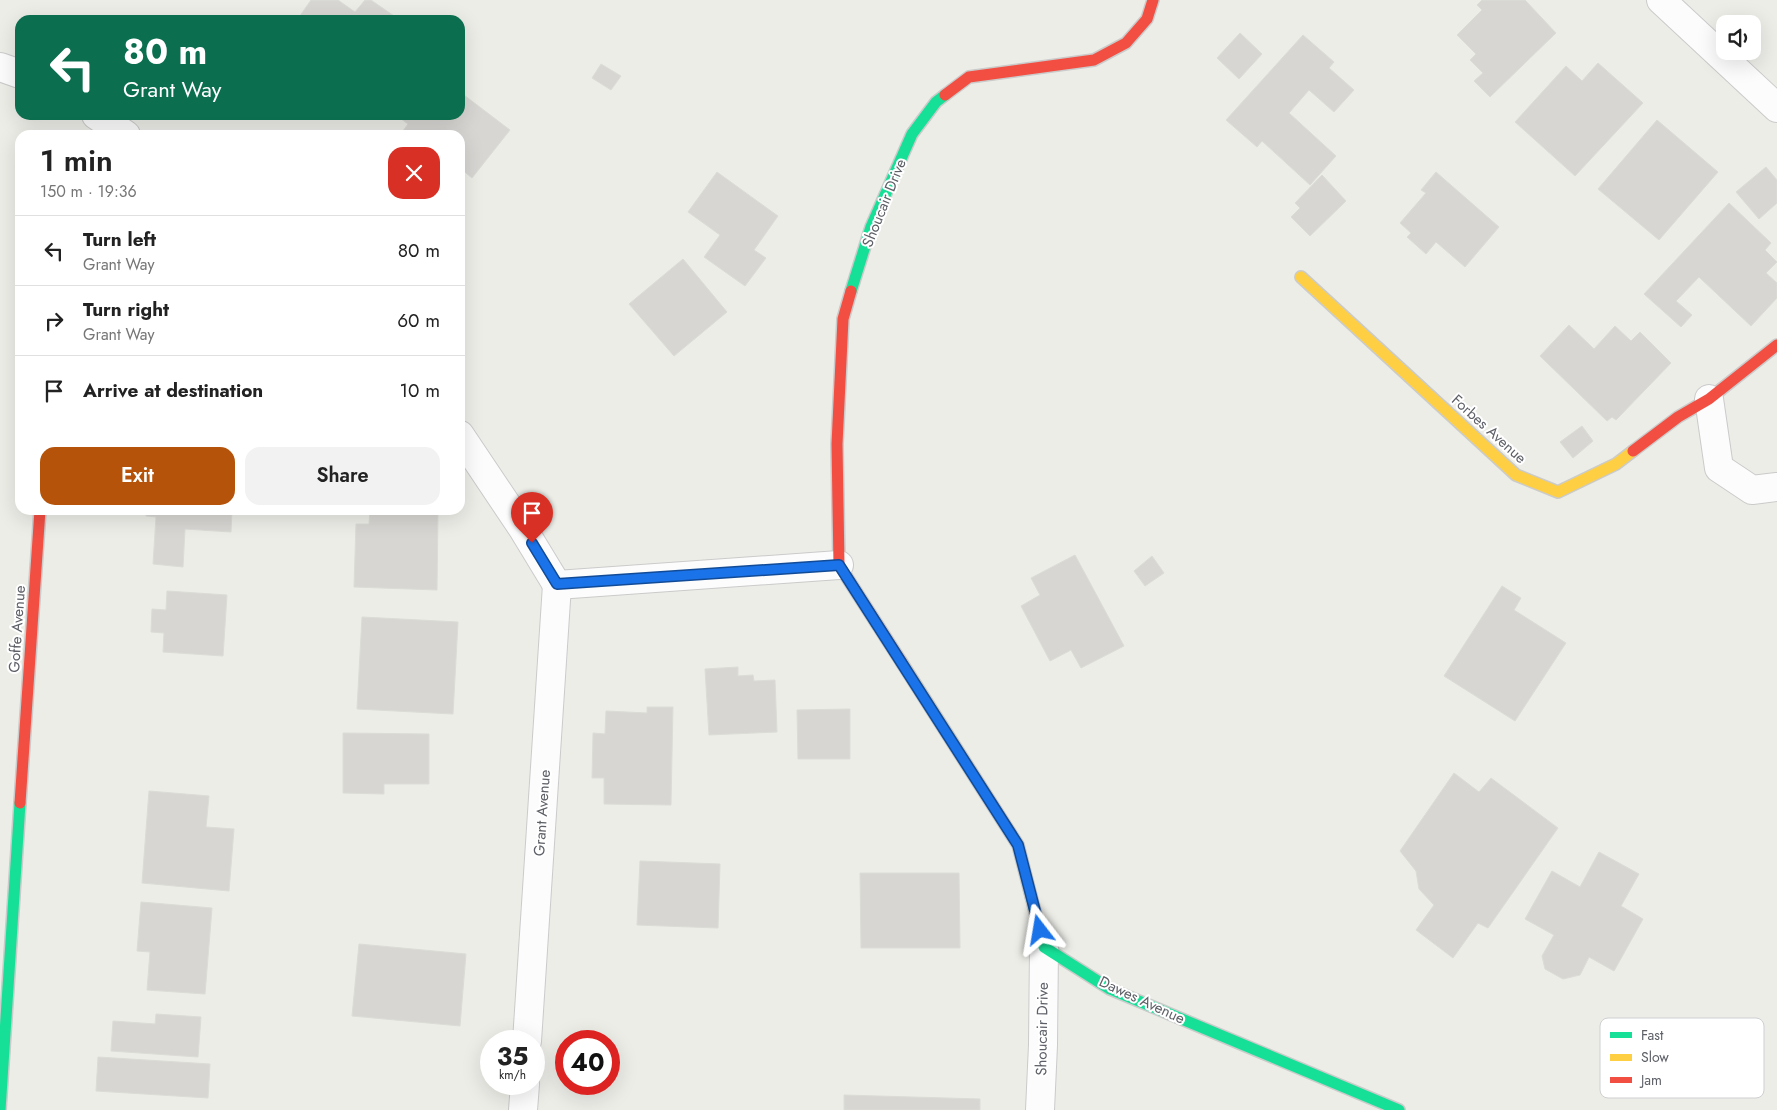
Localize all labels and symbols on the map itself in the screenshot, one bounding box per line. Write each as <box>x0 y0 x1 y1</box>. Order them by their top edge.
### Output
street label: Shoucair Drive <box>856 155 912 250</box>
street label: Forbes Avenue <box>1447 389 1531 469</box>
pin <box>511 492 553 543</box>
street label: Goffe Avenue <box>3 584 31 673</box>
street label: Grant Avenue <box>528 769 556 857</box>
position arrow <box>1013 903 1065 955</box>
street label: Dawes Avenue <box>1096 971 1189 1030</box>
street label: Shoucair Drive <box>1030 982 1054 1076</box>
legend <box>1600 1018 1764 1098</box>
text: Fast <box>1641 1025 1664 1045</box>
speed limit sign: 40 <box>555 1030 620 1095</box>
text: Slow <box>1641 1047 1669 1067</box>
text: Jam <box>1639 1070 1662 1090</box>

